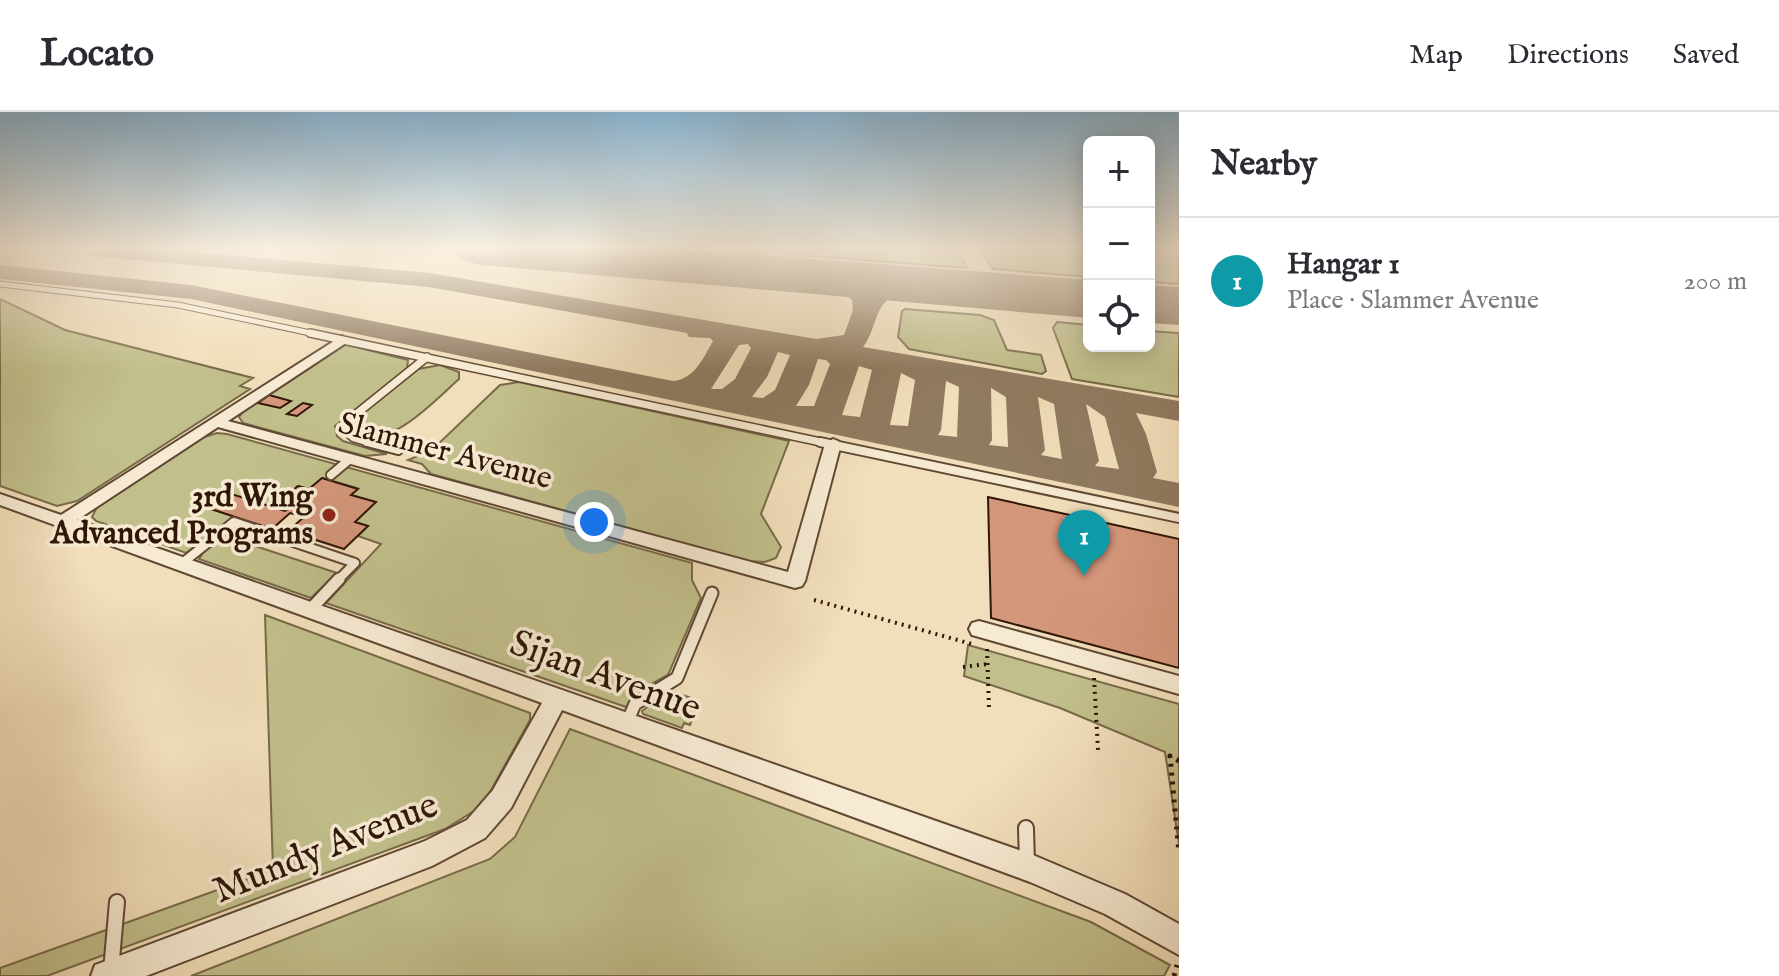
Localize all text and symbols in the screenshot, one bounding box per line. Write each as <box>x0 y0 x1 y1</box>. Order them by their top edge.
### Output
text: Locato <box>40 31 154 79</box>
text: Map <box>1409 38 1463 73</box>
text: Directions <box>1507 38 1629 73</box>
text: Saved <box>1673 38 1739 73</box>
map controls <box>1083 136 1155 352</box>
button: + <box>1083 136 1155 208</box>
text: Nearby <box>1211 143 1317 186</box>
button: − <box>1083 208 1155 280</box>
text: Hangar 1 <box>1287 246 1400 284</box>
text: 1 <box>1232 265 1242 298</box>
text: 200 m <box>1683 265 1747 298</box>
button: locate <box>1083 280 1155 352</box>
text: Place · Slammer Avenue <box>1287 284 1539 317</box>
street label: Slammer Avenue <box>334 404 556 500</box>
place label: 3rd Wing Advanced Programs <box>49 477 315 555</box>
your location <box>574 502 614 542</box>
marker: 3rd Wing Advanced Programs <box>320 506 338 524</box>
pin: 1 <box>1058 510 1110 576</box>
street label: Sijan Avenue <box>503 620 707 734</box>
street label: Mundy Avenue <box>206 782 446 916</box>

